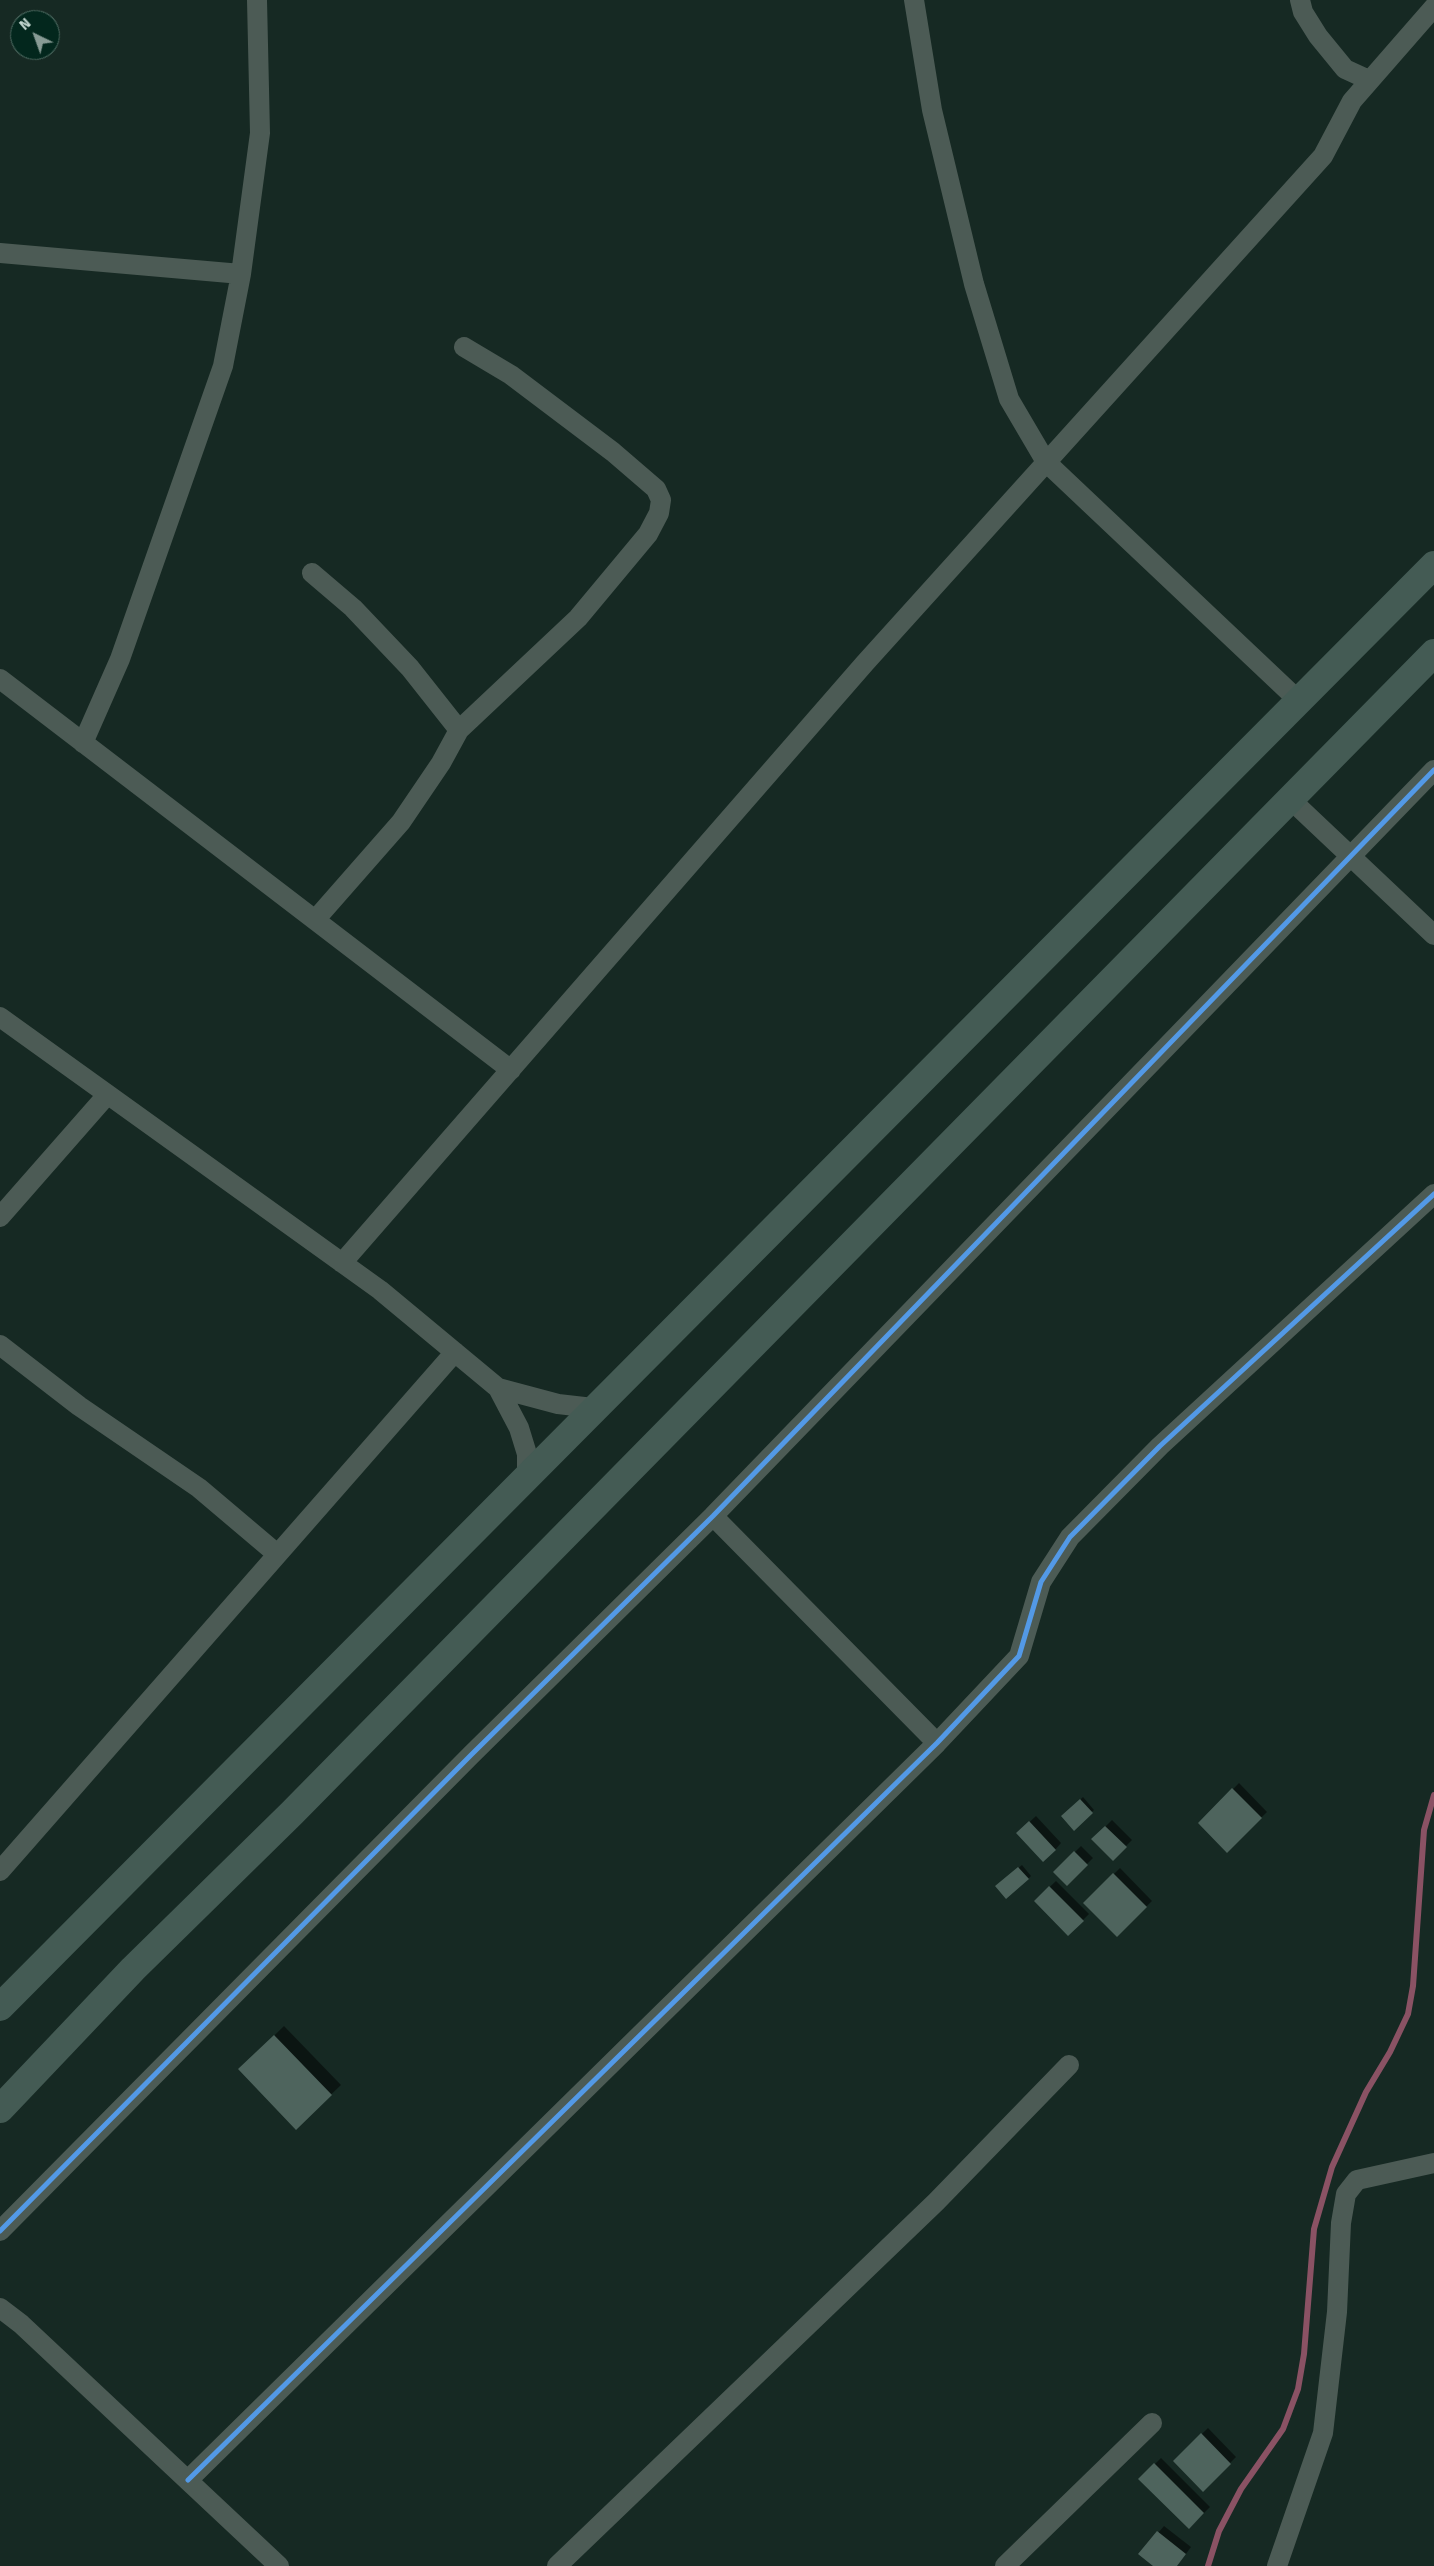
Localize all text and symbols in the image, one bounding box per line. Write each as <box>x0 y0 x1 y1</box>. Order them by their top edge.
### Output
north arrow <box>10 10 60 60</box>
text: N <box>16 15 34 34</box>

